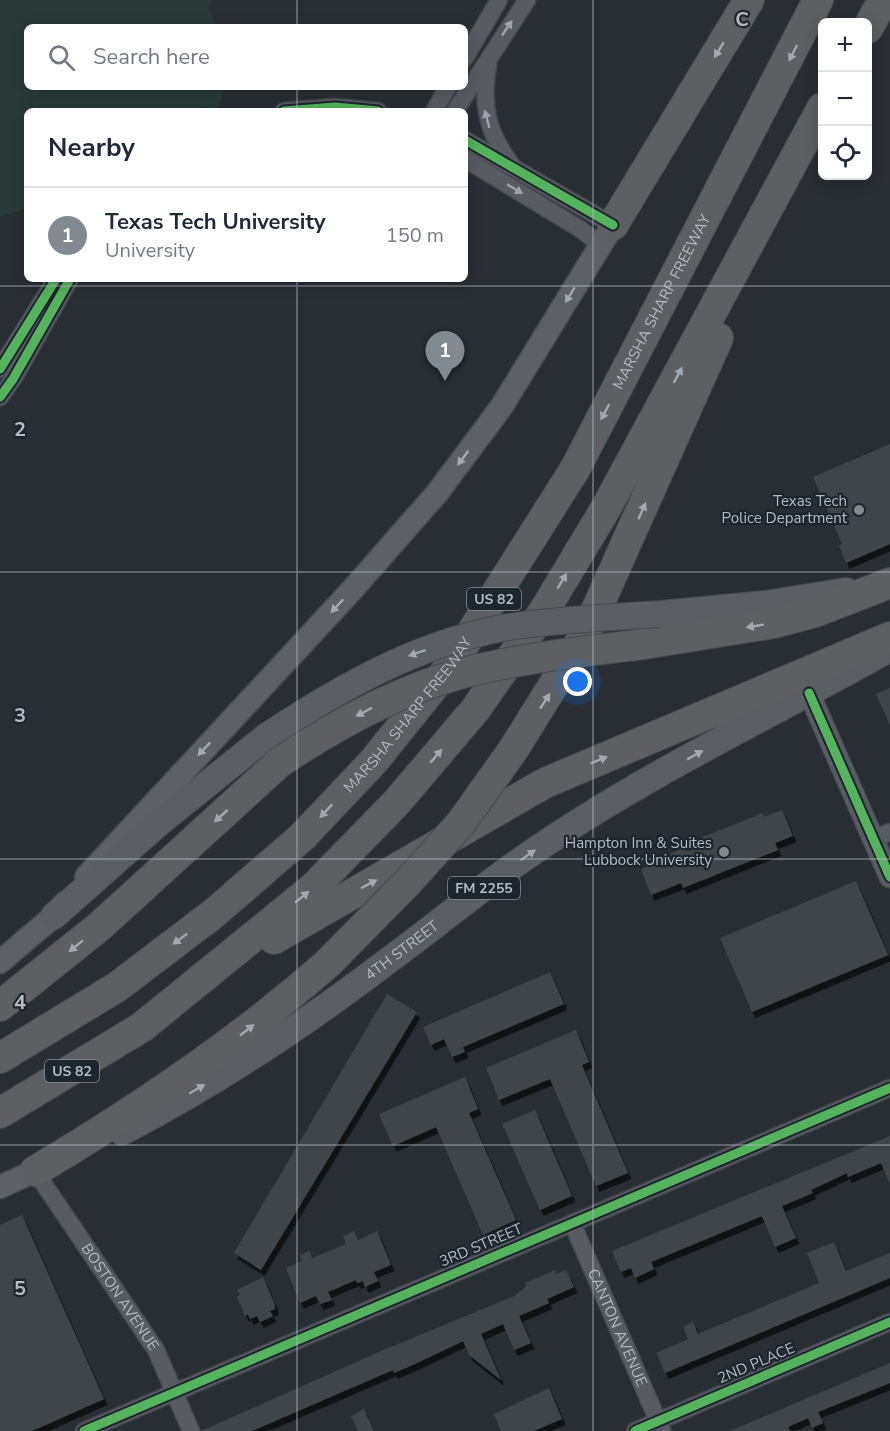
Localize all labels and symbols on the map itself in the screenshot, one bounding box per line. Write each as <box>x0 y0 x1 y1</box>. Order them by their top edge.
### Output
text: C <box>735 6 749 33</box>
one-way arrow <box>502 20 513 36</box>
one-way arrow <box>713 42 724 58</box>
one-way arrow <box>788 44 797 61</box>
one-way arrow <box>481 109 491 128</box>
one-way arrow <box>507 183 524 194</box>
street label: MARSHA SHARP FREEWAY <box>608 210 716 393</box>
one-way arrow <box>565 287 576 303</box>
pin: 1 <box>426 332 464 381</box>
one-way arrow <box>673 366 683 383</box>
one-way arrow <box>600 403 610 420</box>
text: 2 <box>14 416 26 443</box>
one-way arrow <box>457 450 470 466</box>
place label: Texas Tech Police Department <box>722 491 848 528</box>
one-way arrow <box>637 503 646 520</box>
marker: Texas Tech Police Department <box>852 503 866 517</box>
one-way arrow <box>557 573 568 589</box>
road number: US 82 <box>467 588 521 610</box>
one-way arrow <box>330 599 344 614</box>
one-way arrow <box>745 622 764 631</box>
street label: MARSHA SHARP FREEWAY <box>339 632 477 797</box>
one-way arrow <box>408 649 426 659</box>
your location <box>563 667 592 696</box>
one-way arrow <box>539 693 550 709</box>
text: 3 <box>14 702 26 729</box>
one-way arrow <box>355 707 372 717</box>
one-way arrow <box>197 741 211 755</box>
one-way arrow <box>429 749 442 764</box>
one-way arrow <box>687 750 704 760</box>
one-way arrow <box>590 755 608 764</box>
one-way arrow <box>320 804 334 818</box>
one-way arrow <box>214 809 229 822</box>
place label: Hampton Inn & Suites Lubbock University <box>565 833 712 870</box>
marker: Hampton Inn & Suites Lubbock University <box>717 845 731 859</box>
one-way arrow <box>520 850 536 861</box>
road number: FM 2255 <box>448 877 520 899</box>
one-way arrow <box>361 879 378 889</box>
one-way arrow <box>294 892 309 904</box>
street label: 4TH STREET <box>361 916 443 985</box>
one-way arrow <box>172 933 187 945</box>
one-way arrow <box>69 939 84 952</box>
text: 4 <box>14 989 26 1016</box>
one-way arrow <box>240 1025 255 1037</box>
road number: US 82 <box>45 1060 99 1082</box>
one-way arrow <box>189 1084 206 1094</box>
street label: 3RD STREET <box>436 1219 526 1271</box>
street label: BOSTON AVENUE <box>77 1239 164 1355</box>
street label: CANTON AVENUE <box>583 1265 652 1390</box>
text: 5 <box>14 1275 26 1302</box>
street label: 2ND PLACE <box>714 1338 798 1388</box>

